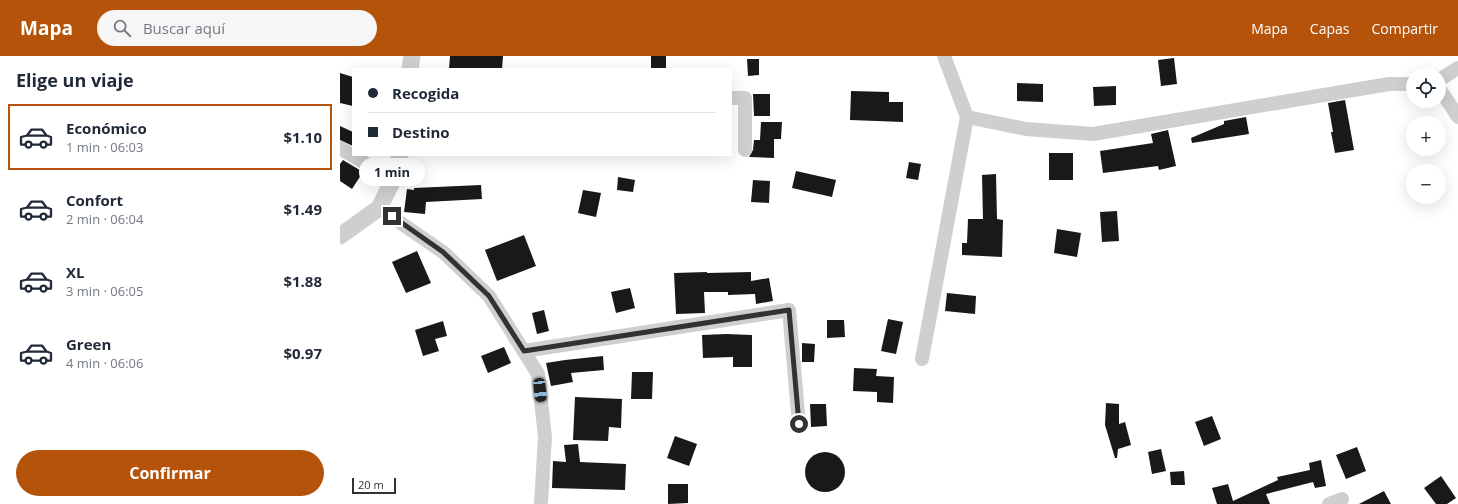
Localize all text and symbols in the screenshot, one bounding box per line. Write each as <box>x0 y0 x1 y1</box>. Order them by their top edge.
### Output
search box <box>97 10 377 46</box>
text: Mapa <box>20 15 73 41</box>
icon: search <box>111 17 133 39</box>
text: Buscar aquí <box>143 18 225 38</box>
text: Mapa <box>1251 19 1288 38</box>
text: Capas <box>1310 19 1349 38</box>
text: Compartir <box>1371 19 1438 38</box>
text: Elige un viaje <box>16 68 134 92</box>
map controls <box>1406 68 1446 204</box>
button: locate <box>1406 68 1446 108</box>
text: Recogida <box>392 83 459 103</box>
button: + <box>1406 116 1446 156</box>
text: Económico <box>66 118 147 138</box>
icon: car <box>18 119 54 155</box>
text: Destino <box>392 122 450 142</box>
text: $1.10 <box>283 127 322 147</box>
text: 1 min · 06:03 <box>66 138 143 156</box>
callout: 1 min <box>359 158 425 186</box>
text: 1 min <box>374 163 410 181</box>
button: − <box>1406 164 1446 204</box>
text: Confort <box>66 190 123 210</box>
icon: car <box>18 191 54 227</box>
text: $1.49 <box>283 199 322 219</box>
route end <box>383 207 401 225</box>
text: 2 min · 06:04 <box>66 210 143 228</box>
text: XL <box>66 262 84 282</box>
icon: car <box>18 263 54 299</box>
text: $1.88 <box>283 271 322 291</box>
text: 3 min · 06:05 <box>66 282 143 300</box>
text: Green <box>66 334 111 354</box>
icon: car <box>18 335 54 371</box>
text: $0.97 <box>283 343 322 363</box>
text: 4 min · 06:06 <box>66 354 143 372</box>
car <box>533 377 547 403</box>
route start <box>790 415 808 433</box>
button: Confirmar <box>16 450 324 496</box>
scale bar <box>352 476 396 495</box>
text: 20 m <box>358 477 384 492</box>

